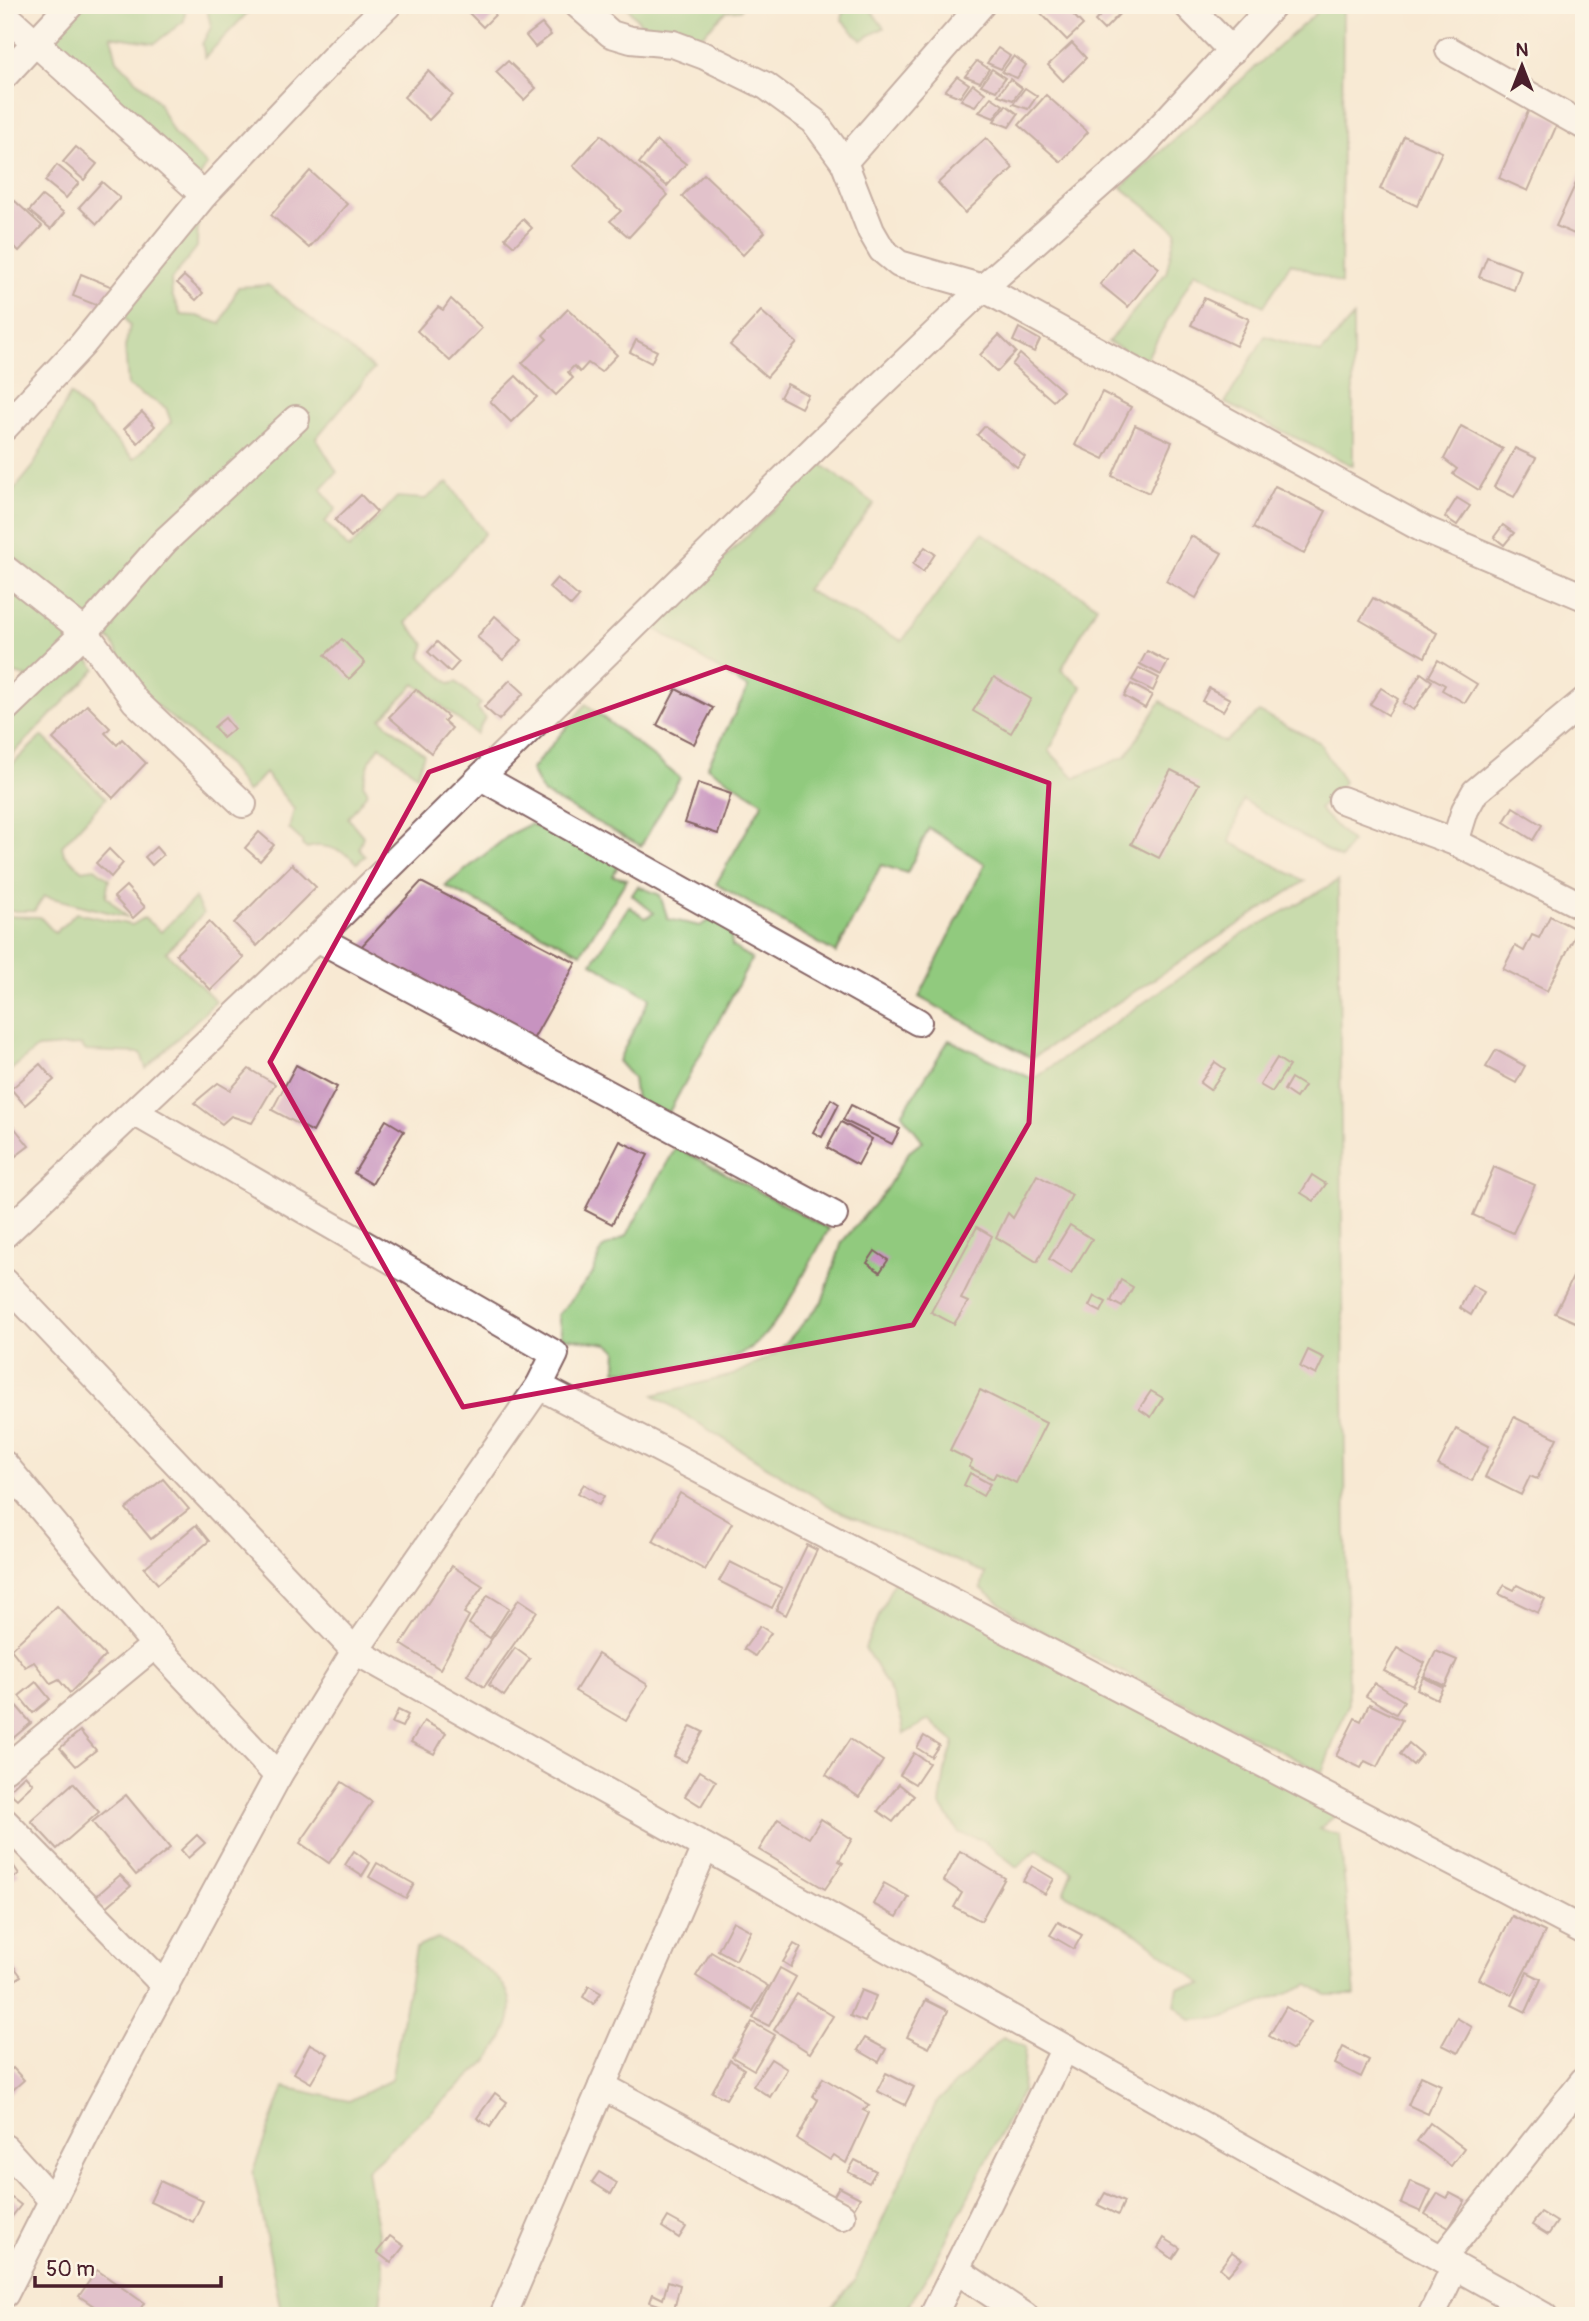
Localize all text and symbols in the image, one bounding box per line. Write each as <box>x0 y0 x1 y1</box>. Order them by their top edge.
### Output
north arrow <box>1488 32 1558 102</box>
text: N <box>1516 38 1529 62</box>
scale bar <box>35 2244 220 2288</box>
text: 50 m <box>46 2256 95 2283</box>

